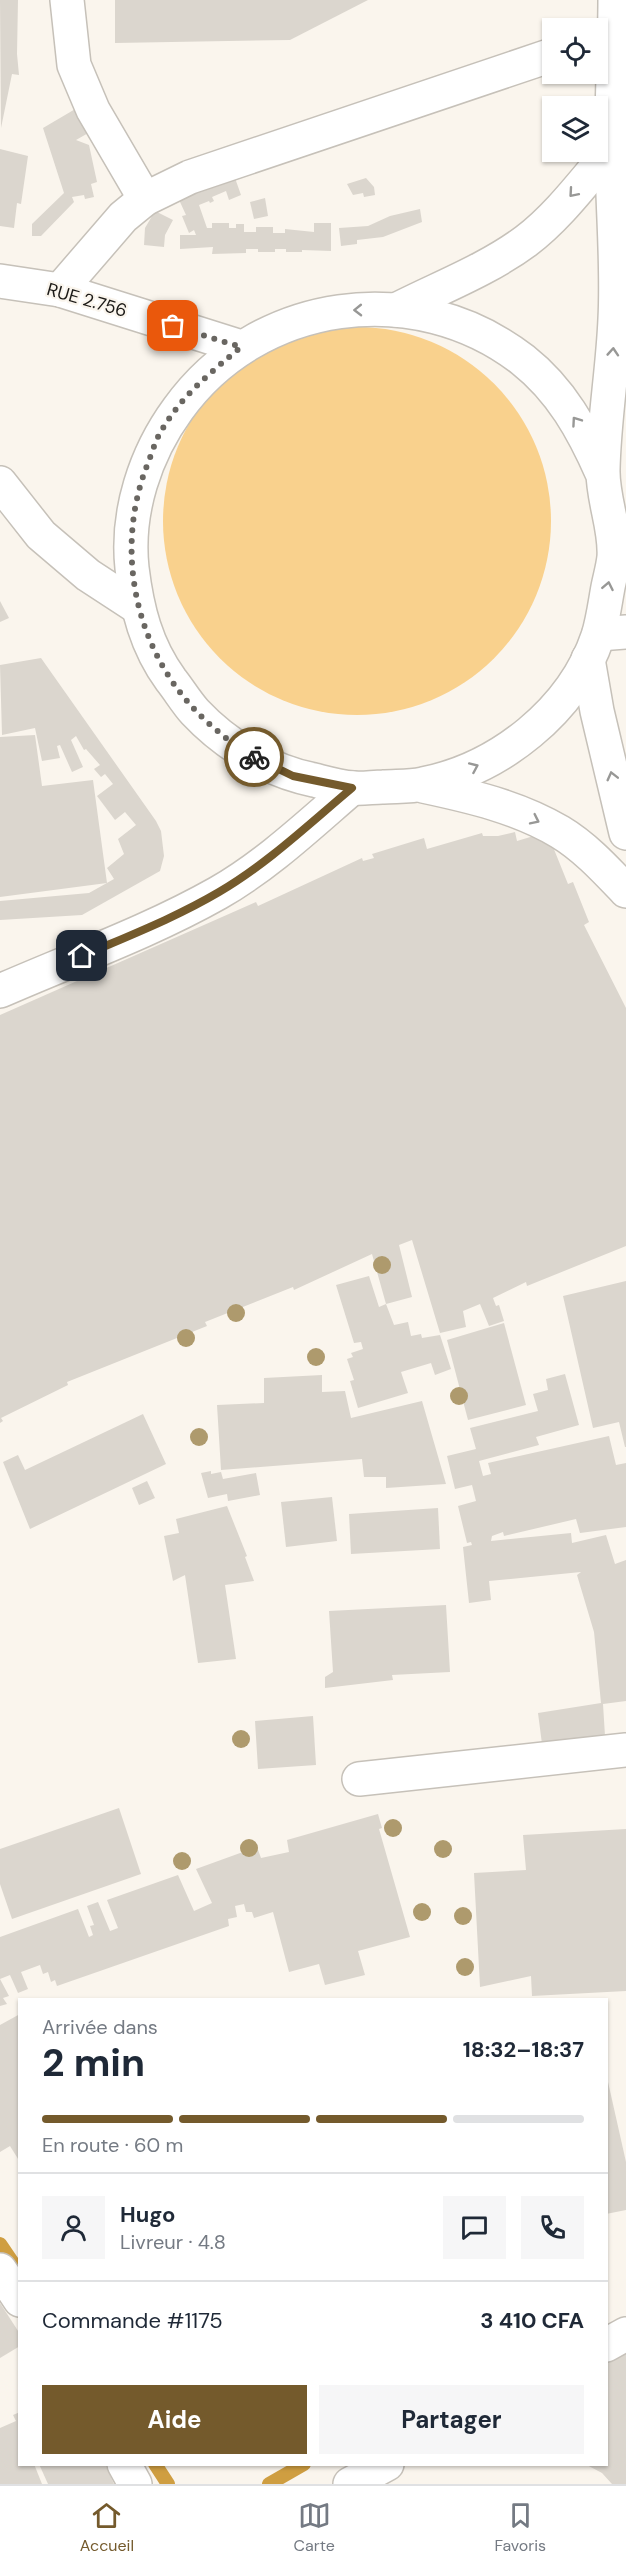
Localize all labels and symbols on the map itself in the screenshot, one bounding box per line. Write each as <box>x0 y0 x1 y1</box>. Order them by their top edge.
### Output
one-way arrow <box>569 186 580 197</box>
street label: RUE 2.756 <box>44 277 130 323</box>
pin <box>147 300 198 351</box>
one-way arrow <box>353 304 362 316</box>
one-way arrow <box>607 348 620 357</box>
one-way arrow <box>572 417 583 428</box>
one-way arrow <box>601 581 614 591</box>
courier <box>224 727 284 787</box>
one-way arrow <box>467 762 478 774</box>
one-way arrow <box>607 771 620 781</box>
one-way arrow <box>528 812 539 824</box>
pin <box>56 930 107 981</box>

